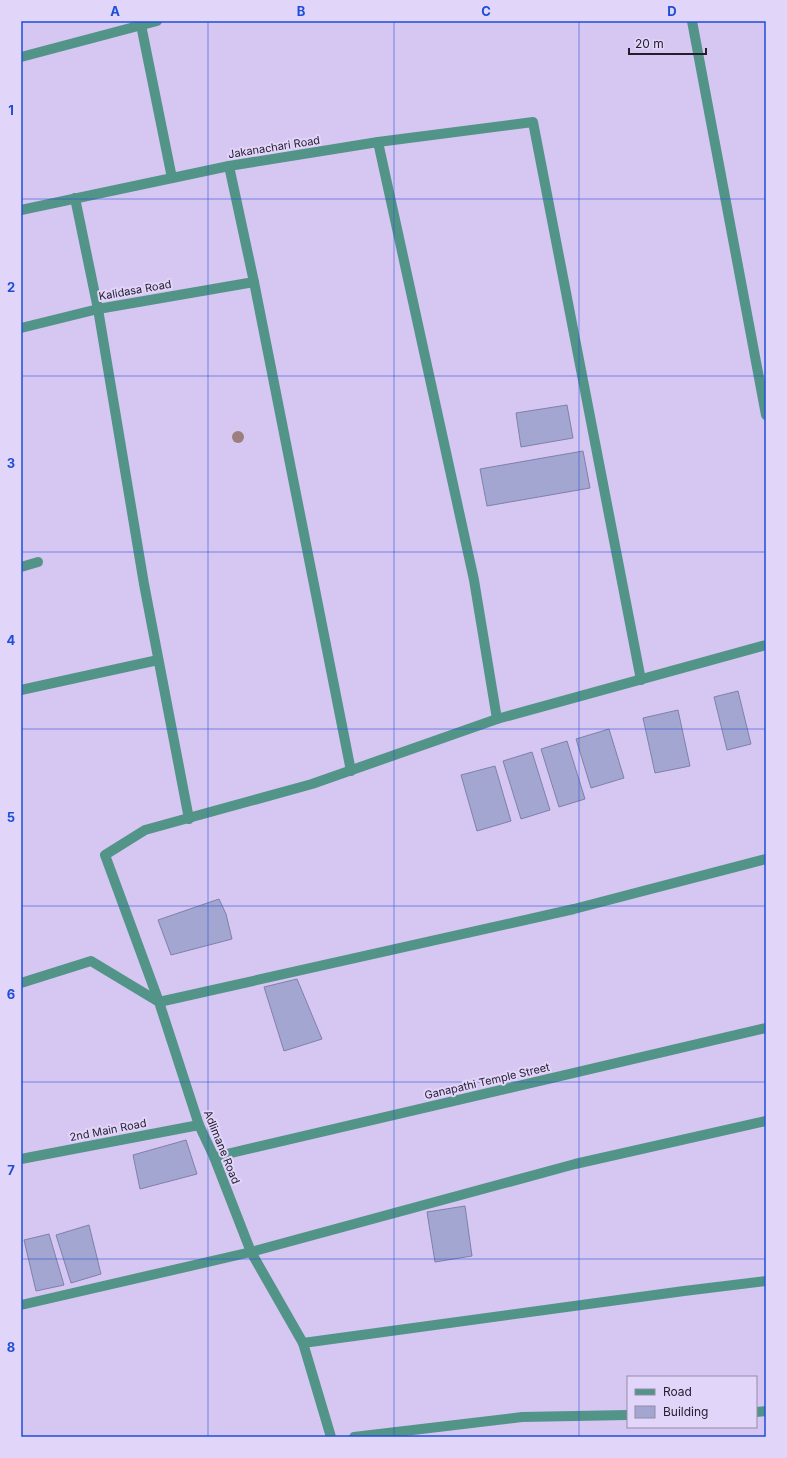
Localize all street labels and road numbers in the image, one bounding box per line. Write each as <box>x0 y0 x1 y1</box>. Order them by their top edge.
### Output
street label: Jakanachari Road <box>227 133 321 161</box>
street label: Kalidasa Road <box>98 277 172 303</box>
street label: Ganapathi Temple Street <box>423 1060 551 1102</box>
street label: Adlimane Road <box>201 1108 243 1186</box>
street label: 2nd Main Road <box>68 1116 148 1144</box>

